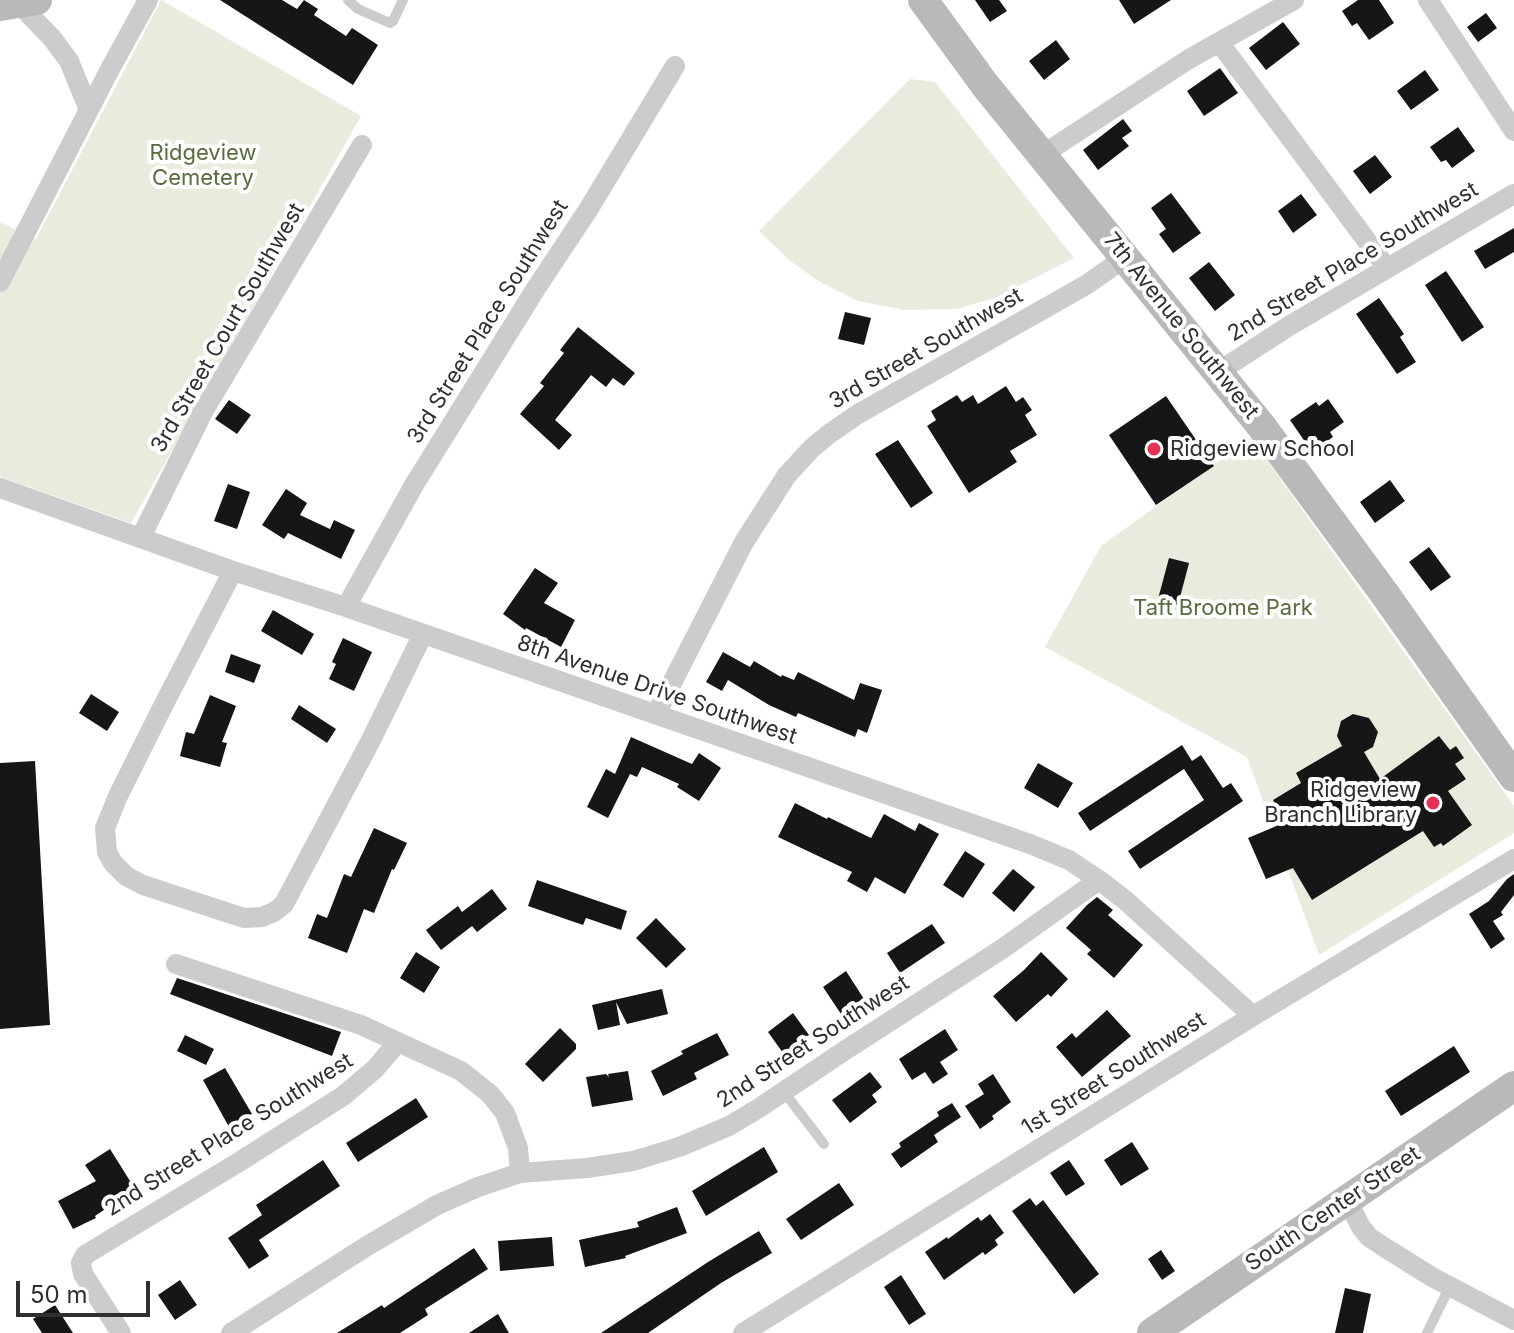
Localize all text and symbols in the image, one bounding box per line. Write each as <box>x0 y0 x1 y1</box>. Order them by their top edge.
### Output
park label: Ridgeview Cemetery <box>150 140 256 192</box>
street label: 2nd Street Place Southwest <box>1223 177 1483 347</box>
street label: 3rd Street Place Southwest <box>402 195 574 449</box>
street label: 3rd Street Court Southwest <box>146 199 310 457</box>
street label: 7th Avenue Southwest <box>1098 228 1264 424</box>
street label: 3rd Street Southwest <box>824 283 1028 415</box>
place label: Ridgeview School <box>1170 436 1355 462</box>
marker: Ridgeview School <box>1145 440 1163 458</box>
park label: Taft Broome Park <box>1133 595 1313 621</box>
street label: 8th Avenue Drive Southwest <box>514 630 800 750</box>
place label: Ridgeview Branch Library <box>1264 777 1417 828</box>
marker: Ridgeview Branch Library <box>1424 794 1442 812</box>
street label: 2nd Street Southwest <box>712 970 914 1114</box>
street label: 1st Street Southwest <box>1017 1007 1211 1141</box>
street label: 2nd Street Place Southwest <box>100 1048 358 1222</box>
street label: South Center Street <box>1241 1141 1425 1277</box>
scale bar <box>20 1265 154 1315</box>
text: 50 m <box>30 1280 88 1309</box>

